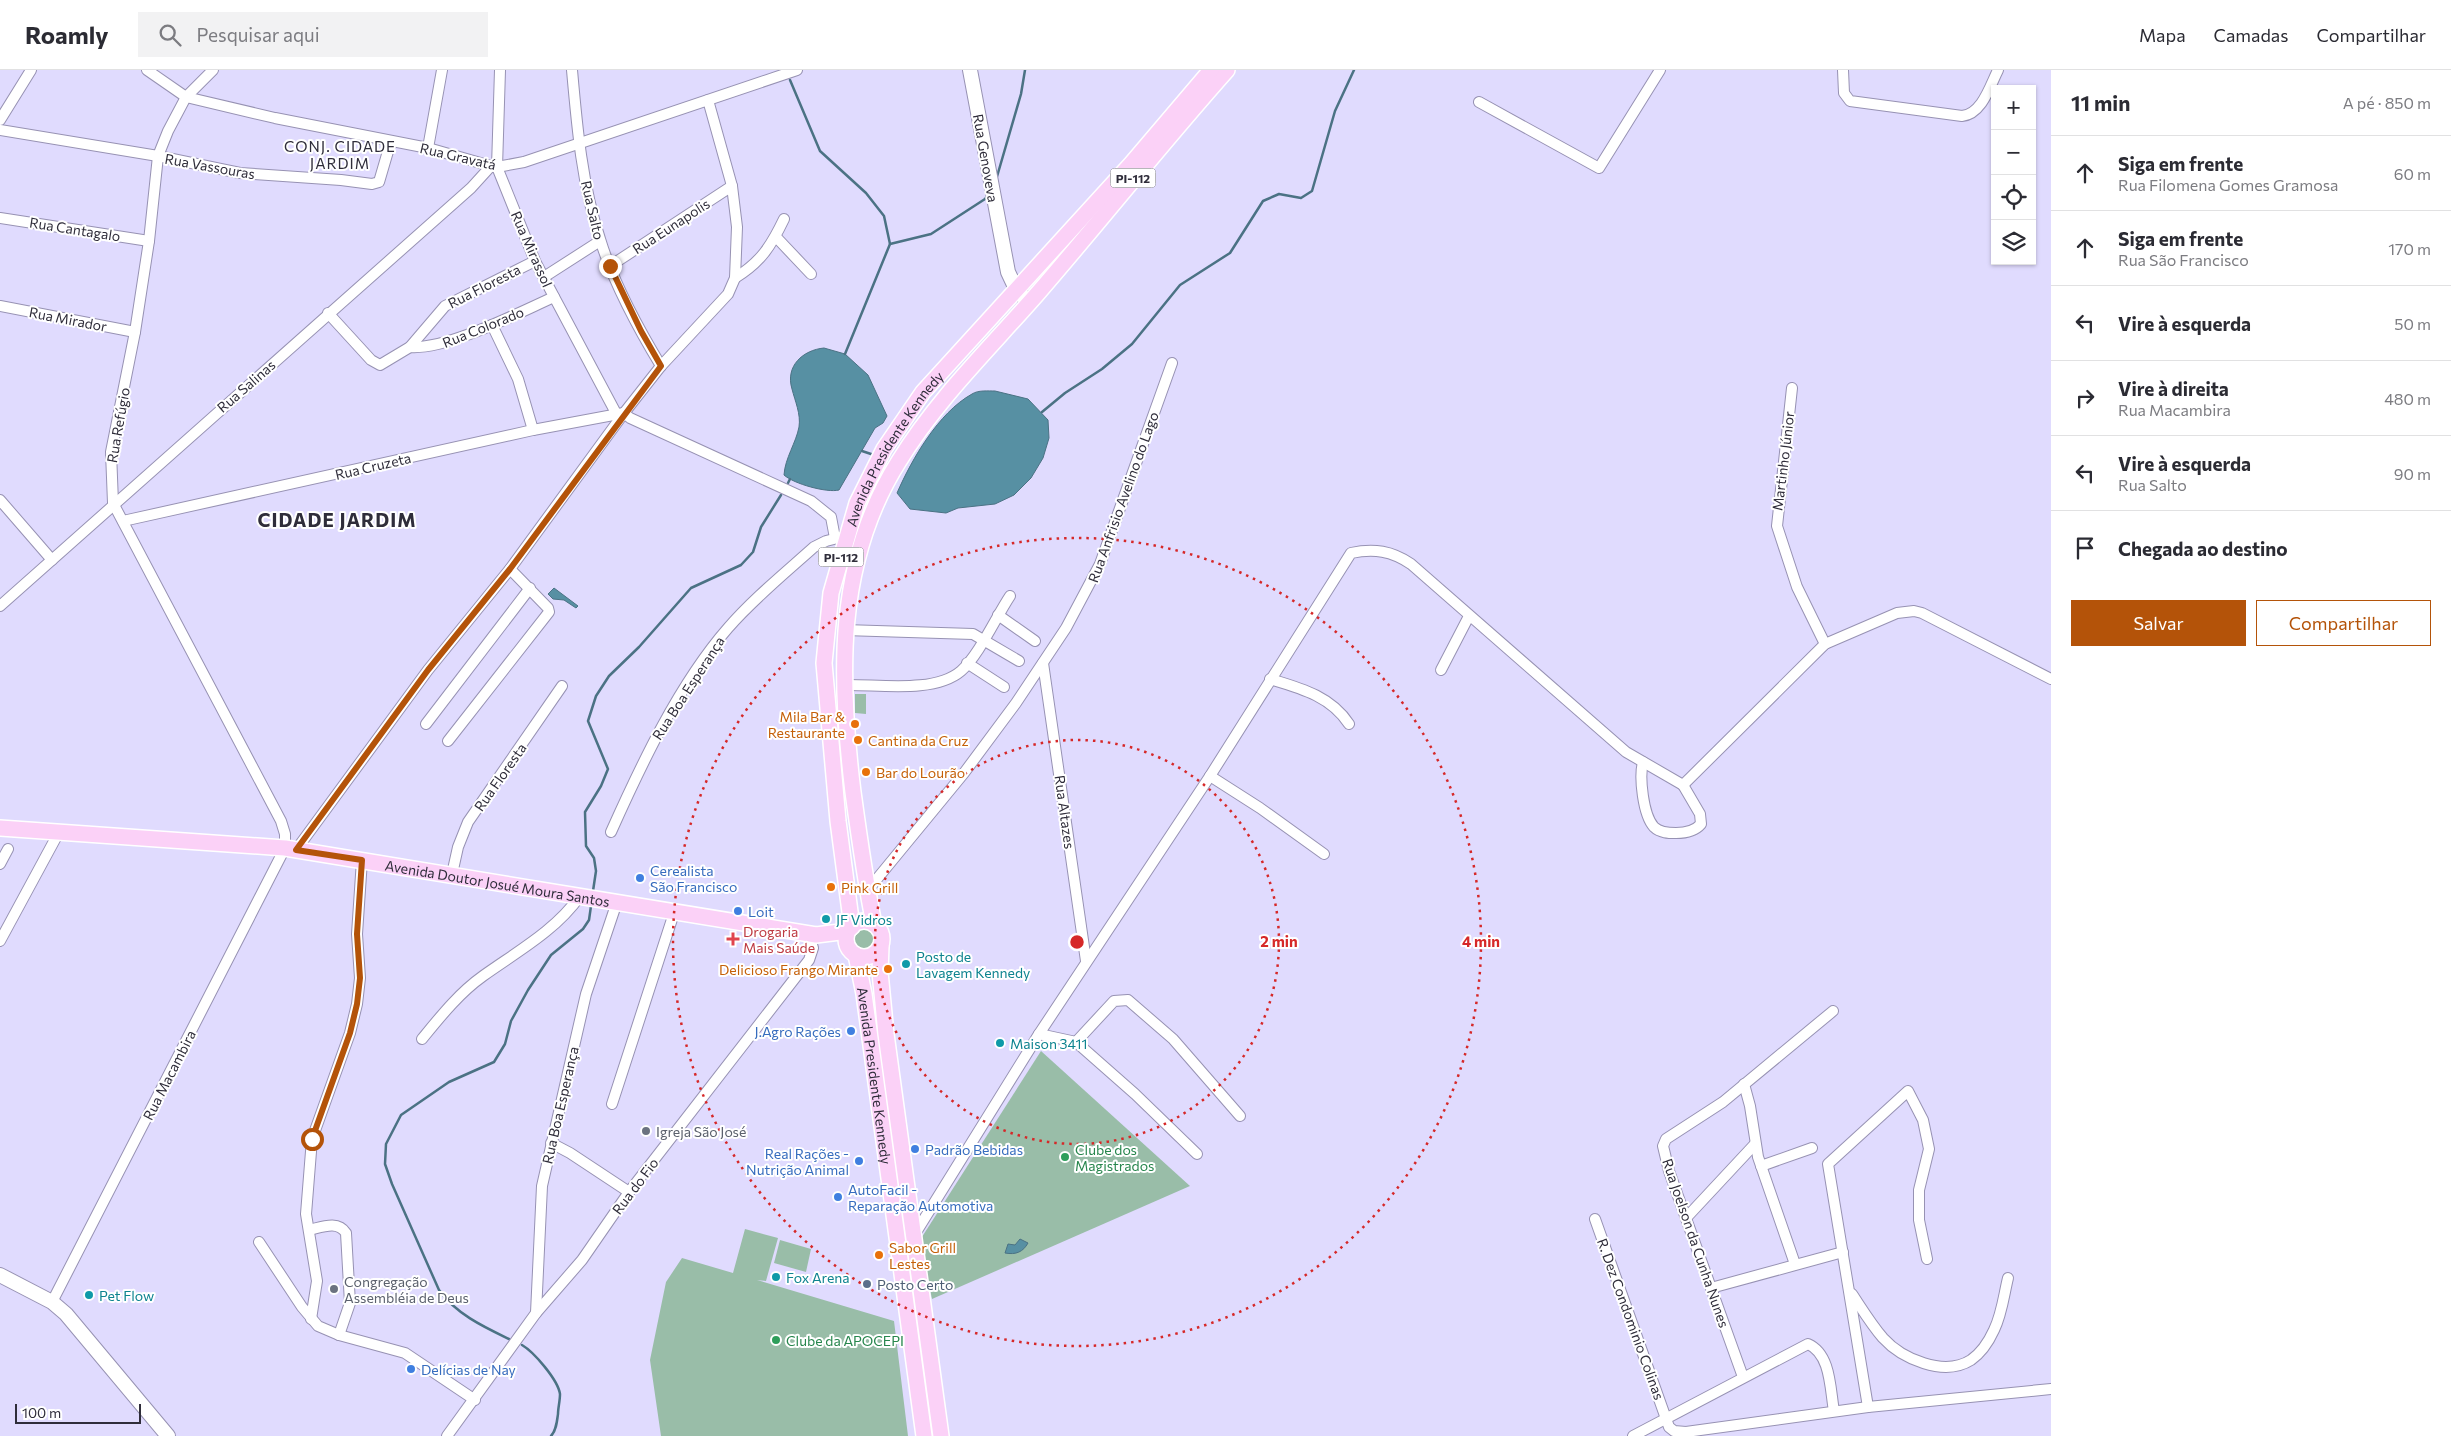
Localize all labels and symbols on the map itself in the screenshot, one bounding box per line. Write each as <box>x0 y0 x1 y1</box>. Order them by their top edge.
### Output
street label: Rua Genoveva <box>970 112 1002 204</box>
district label: CONJ. CIDADE JARDIM <box>284 137 396 172</box>
street label: Rua Gravatá <box>418 139 498 173</box>
street label: Rua Vassouras <box>164 150 256 182</box>
road number: PI-112 <box>1110 169 1156 188</box>
street label: Rua Salto <box>578 179 608 241</box>
street label: Rua Eunapolis <box>629 195 713 257</box>
street label: Rua Mirassol <box>508 208 556 290</box>
street label: Rua Cantagalo <box>28 213 122 245</box>
route end <box>599 255 622 278</box>
street label: Rua Floresta <box>445 260 523 312</box>
street label: Rua Mirador <box>28 303 109 335</box>
street label: Rua Colorado <box>440 303 526 351</box>
street label: Rua Salinas <box>213 356 279 416</box>
street label: Avenida Presidente Kennedy <box>842 367 946 529</box>
street label: Rua Refúgio <box>103 386 133 464</box>
street label: Rua Anfrisio Avelino do Lago <box>1084 409 1162 585</box>
street label: Martinho Júnior <box>1768 410 1798 512</box>
street label: Rua Cruzeta <box>333 449 413 483</box>
district label: CIDADE JARDIM <box>258 508 416 531</box>
road number: PI-112 <box>818 548 864 567</box>
street label: Rua Boa Esperança <box>648 633 728 743</box>
place label: Mila Bar & Restaurante <box>768 708 846 741</box>
marker: Mila Bar & Restaurante <box>849 718 861 730</box>
place label: Cantina da Cruz <box>868 732 968 749</box>
marker: Cantina da Cruz <box>852 734 864 746</box>
street label: Rua Floresta <box>470 740 530 814</box>
place label: Bar do Lourão <box>876 764 965 781</box>
marker: Bar do Lourão <box>860 766 872 778</box>
street label: Rua Altazes <box>1051 774 1079 850</box>
street label: Avenida Doutor Josué Moura Santos <box>384 856 611 910</box>
place label: Cerealista São Francisco <box>650 862 737 895</box>
marker: Cerealista São Francisco <box>634 872 646 884</box>
place label: Pink Grill <box>841 879 898 896</box>
marker: Pink Grill <box>825 881 837 893</box>
place label: Loit <box>748 903 774 920</box>
marker: Loit <box>732 905 744 917</box>
place label: JF Vidros <box>836 911 892 928</box>
marker: JF Vidros <box>820 913 832 925</box>
place label: Drogaria Mais Saúde <box>743 923 815 956</box>
text: 2 min <box>1260 932 1298 950</box>
text: 4 min <box>1462 932 1500 950</box>
marker: Drogaria Mais Saúde <box>727 933 739 945</box>
centre of rings <box>1068 933 1086 951</box>
place label: Posto de Lavagem Kennedy <box>916 948 1030 981</box>
marker: Posto de Lavagem Kennedy <box>900 958 912 970</box>
place label: Delicioso Frango Mirante <box>719 961 878 978</box>
marker: Delicioso Frango Mirante <box>882 963 894 975</box>
street label: Avenida Presidente Kennedy <box>854 985 896 1165</box>
place label: J.Agro Rações <box>755 1023 841 1040</box>
marker: J.Agro Rações <box>845 1025 857 1037</box>
street label: Rua Macambira <box>139 1027 199 1123</box>
place label: Maison 3411 <box>1010 1035 1088 1052</box>
marker: Maison 3411 <box>994 1037 1006 1049</box>
street label: Rua Boa Esperança <box>538 1045 582 1165</box>
place label: Igreja São José <box>656 1123 746 1140</box>
marker: Igreja São José <box>640 1125 652 1137</box>
route start <box>301 1128 324 1151</box>
place label: Padrão Bebidas <box>925 1141 1023 1158</box>
place label: Clube dos Magistrados <box>1075 1141 1154 1174</box>
marker: Padrão Bebidas <box>909 1143 921 1155</box>
place label: Real Rações - Nutrição Animal <box>746 1145 849 1178</box>
marker: Clube dos Magistrados <box>1059 1151 1071 1163</box>
street label: Rua do Fio <box>608 1154 662 1218</box>
marker: Real Rações - Nutrição Animal <box>853 1155 865 1167</box>
street label: Rua Joelson da Cunha Nunes <box>1659 1156 1733 1330</box>
place label: AutoFacil - Reparação Automotiva <box>848 1181 993 1214</box>
marker: AutoFacil - Reparação Automotiva <box>832 1191 844 1203</box>
street label: R. Dez Condominio Colinas <box>1594 1236 1668 1402</box>
place label: Sabor Grill Lestes <box>889 1239 956 1272</box>
marker: Sabor Grill Lestes <box>873 1249 885 1261</box>
place label: Fox Arena <box>786 1269 850 1286</box>
marker: Fox Arena <box>770 1271 782 1283</box>
place label: Congregação Assembléia de Deus <box>344 1273 469 1306</box>
place label: Posto Certo <box>877 1276 953 1293</box>
marker: Posto Certo <box>861 1278 873 1290</box>
marker: Congregação Assembléia de Deus <box>328 1283 340 1295</box>
place label: Pet Flow <box>99 1287 154 1304</box>
marker: Pet Flow <box>83 1289 95 1301</box>
place label: Clube da APOCEPI <box>786 1332 904 1349</box>
marker: Clube da APOCEPI <box>770 1334 782 1346</box>
place label: Delícias de Nay <box>421 1361 516 1378</box>
marker: Delícias de Nay <box>405 1363 417 1375</box>
scale bar <box>15 1401 141 1424</box>

